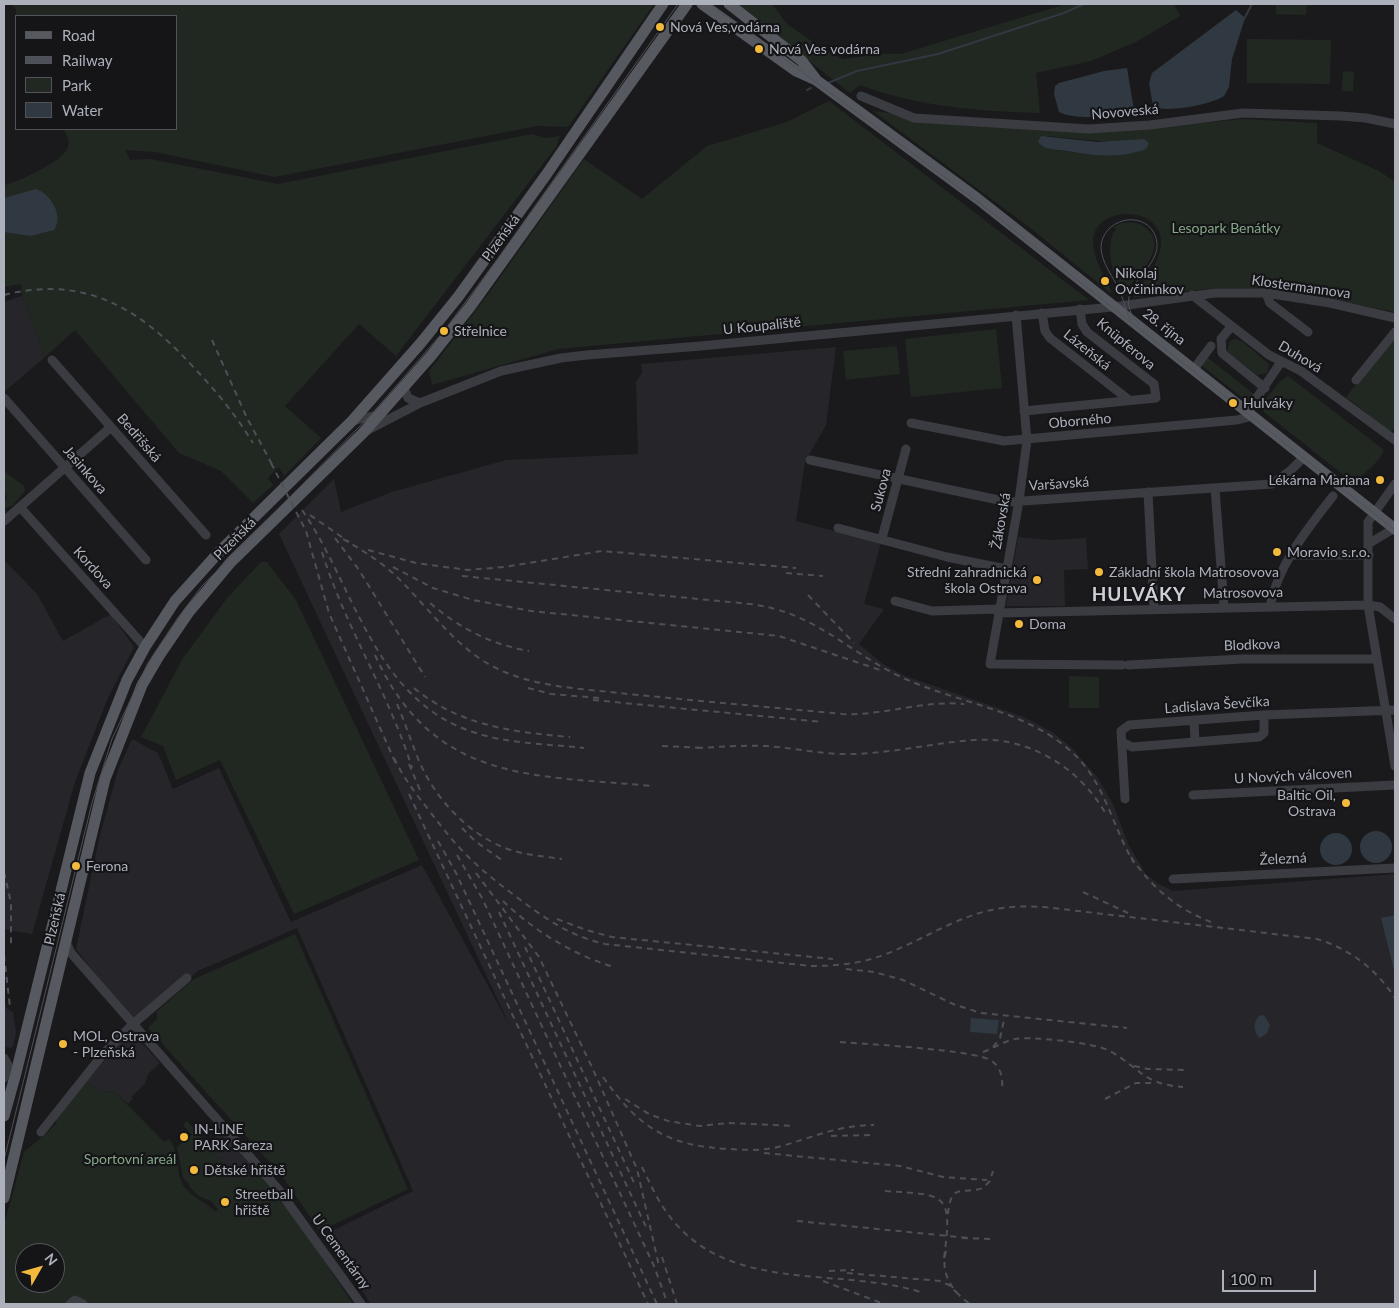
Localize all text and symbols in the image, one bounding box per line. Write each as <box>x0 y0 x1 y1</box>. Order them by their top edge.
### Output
legend <box>15 15 178 130</box>
place label: Nová Ves,vodárna <box>670 19 780 35</box>
marker: Nová Ves,vodárna <box>654 21 666 33</box>
text: Road <box>62 26 95 44</box>
place label: Nová Ves vodárna <box>769 41 880 57</box>
marker: Nová Ves vodárna <box>753 43 765 55</box>
text: Railway <box>62 51 113 69</box>
text: Park <box>62 76 91 94</box>
text: Water <box>62 101 103 119</box>
street label: Novoveská <box>1091 101 1159 123</box>
street label: Plzeňská <box>479 212 523 264</box>
park label: Lesopark Benátky <box>1171 220 1281 236</box>
place label: Nikolaj Ovčininkov <box>1115 265 1184 298</box>
street label: Klostermannova <box>1250 272 1352 302</box>
marker: Nikolaj Ovčininkov <box>1099 275 1111 287</box>
street label: 28. října <box>1139 305 1189 349</box>
street label: U Koupaliště <box>722 314 802 338</box>
street label: Knüpferova <box>1093 315 1159 373</box>
place label: Střelnice <box>454 323 507 339</box>
marker: Střelnice <box>438 325 450 337</box>
street label: Lázeňská <box>1060 326 1114 374</box>
street label: Duhová <box>1275 337 1325 377</box>
place label: Hulváky <box>1243 395 1293 411</box>
marker: Hulváky <box>1227 397 1239 409</box>
street label: Bedřišská <box>113 410 165 466</box>
street label: Oborného <box>1048 410 1112 432</box>
street label: Jasinkova <box>60 442 110 498</box>
street label: Sukova <box>867 467 895 513</box>
place label: Lékárna Mariana <box>1268 472 1370 488</box>
street label: Varšavská <box>1028 474 1090 494</box>
marker: Lékárna Mariana <box>1374 474 1386 486</box>
street label: Žákovská <box>988 491 1014 551</box>
street label: Plzeňská <box>210 514 260 564</box>
street label: Kordova <box>70 543 116 593</box>
place label: Moravio s.r.o. <box>1287 544 1370 560</box>
marker: Moravio s.r.o. <box>1271 546 1283 558</box>
place label: Střední zahradnická škola Ostrava <box>907 564 1027 596</box>
place label: Základní škola Matrosovova <box>1109 564 1279 580</box>
marker: Základní škola Matrosovova <box>1093 566 1105 578</box>
marker: Střední zahradnická škola Ostrava <box>1031 574 1043 586</box>
district label: HULVÁKY <box>1091 584 1187 606</box>
street label: Matrosovova <box>1203 584 1283 602</box>
place label: Doma <box>1029 616 1066 632</box>
marker: Doma <box>1013 618 1025 630</box>
street label: Blodkova <box>1223 636 1281 654</box>
street label: Ladislava Ševčíka <box>1164 693 1270 717</box>
street label: U Nových válcoven <box>1233 765 1353 787</box>
place label: Baltic Oil, Ostrava <box>1277 787 1336 820</box>
marker: Baltic Oil, Ostrava <box>1340 797 1352 809</box>
street label: Železná <box>1259 849 1307 869</box>
place label: Ferona <box>86 858 128 874</box>
marker: Ferona <box>70 860 82 872</box>
street label: Plzeňská <box>41 891 69 947</box>
place label: MOL, Ostrava - Plzeňská <box>73 1028 159 1060</box>
marker: MOL, Ostrava - Plzeňská <box>57 1038 69 1050</box>
place label: IN-LINE PARK Sareza <box>194 1121 273 1154</box>
marker: IN-LINE PARK Sareza <box>178 1131 190 1143</box>
park label: Sportovní areál <box>84 1151 176 1167</box>
place label: Dětské hřiště <box>204 1162 285 1178</box>
marker: Dětské hřiště <box>188 1164 200 1176</box>
place label: Streetball hřiště <box>235 1186 293 1218</box>
marker: Streetball hřiště <box>219 1196 231 1208</box>
street label: U Cementárny <box>308 1211 374 1293</box>
north arrow <box>15 1243 65 1293</box>
text: N <box>41 1250 61 1269</box>
scale bar <box>1224 1260 1318 1292</box>
text: 100 m <box>1230 1270 1272 1288</box>

